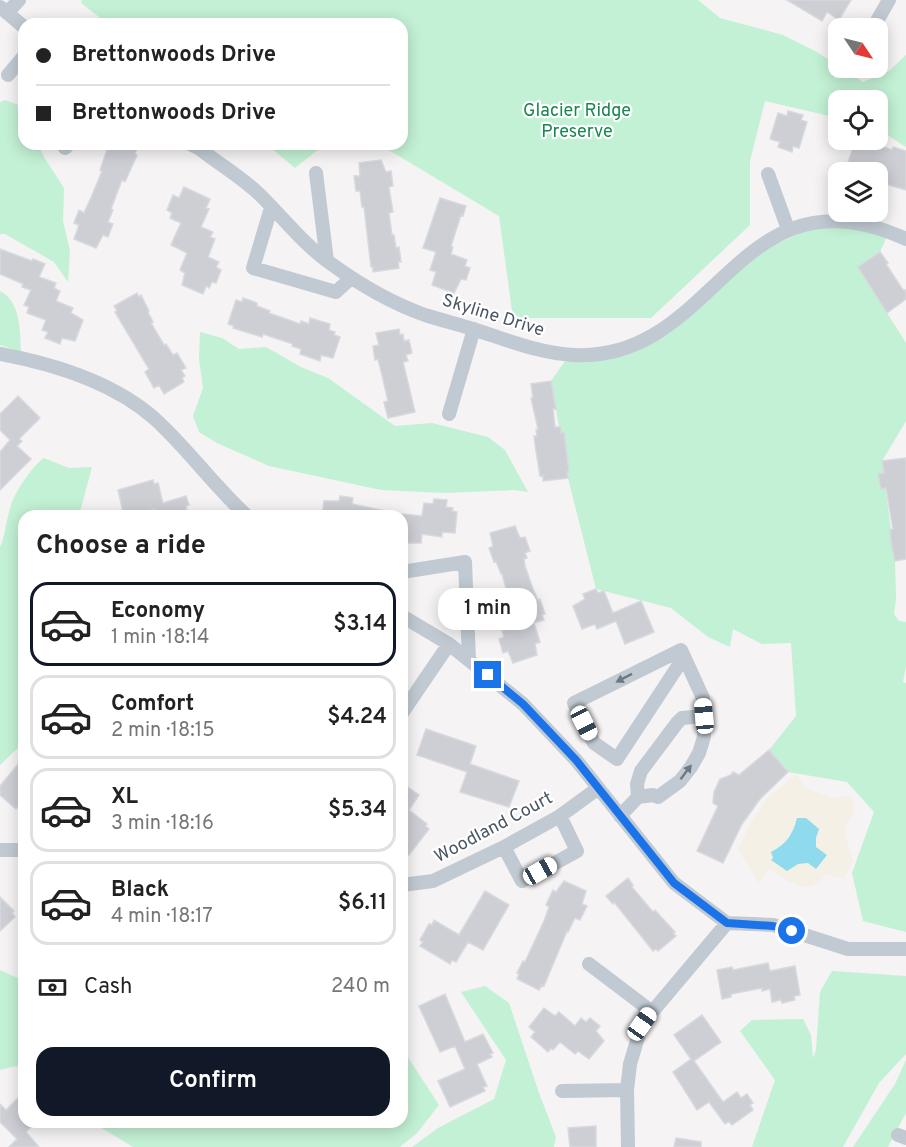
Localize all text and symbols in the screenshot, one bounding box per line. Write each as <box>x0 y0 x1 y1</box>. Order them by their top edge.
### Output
north arrow <box>828 18 888 78</box>
map controls <box>828 18 888 222</box>
text: Brettonwoods Drive <box>72 42 276 69</box>
button: locate <box>828 90 888 150</box>
text: Brettonwoods Drive <box>72 100 276 127</box>
park label: Glacier Ridge Preserve <box>523 100 631 144</box>
button: layers <box>828 162 888 222</box>
street label: Skyline Drive <box>439 290 547 342</box>
text: Choose a ride <box>36 529 206 563</box>
callout: 1 min <box>438 588 538 630</box>
text: 1 min <box>464 596 511 622</box>
icon: car <box>39 597 93 651</box>
text: Economy <box>111 598 205 625</box>
text: $3.14 <box>333 611 387 638</box>
text: 1 min · 18:14 <box>111 625 210 651</box>
route end <box>474 661 501 688</box>
one-way arrow <box>616 673 633 682</box>
icon: car <box>39 690 93 744</box>
text: Comfort <box>111 691 194 718</box>
car <box>693 697 715 735</box>
car <box>568 703 600 743</box>
text: $4.24 <box>327 704 387 731</box>
text: 2 min · 18:15 <box>111 718 215 744</box>
one-way arrow <box>680 765 692 780</box>
icon: car <box>39 783 93 837</box>
text: XL <box>111 784 138 811</box>
street label: Woodland Court <box>431 787 557 869</box>
text: $5.34 <box>328 797 387 824</box>
text: 3 min · 18:16 <box>111 811 214 837</box>
car <box>520 854 560 888</box>
icon: car <box>39 876 93 930</box>
text: Black <box>111 877 169 904</box>
text: $6.11 <box>338 890 387 917</box>
text: 4 min · 18:17 <box>111 904 213 930</box>
route start <box>778 917 805 944</box>
icon: cash <box>36 971 69 1004</box>
text: Cash <box>84 974 133 1001</box>
text: 240 m <box>331 974 390 1000</box>
car <box>624 1004 660 1044</box>
button: Confirm <box>36 1047 390 1116</box>

